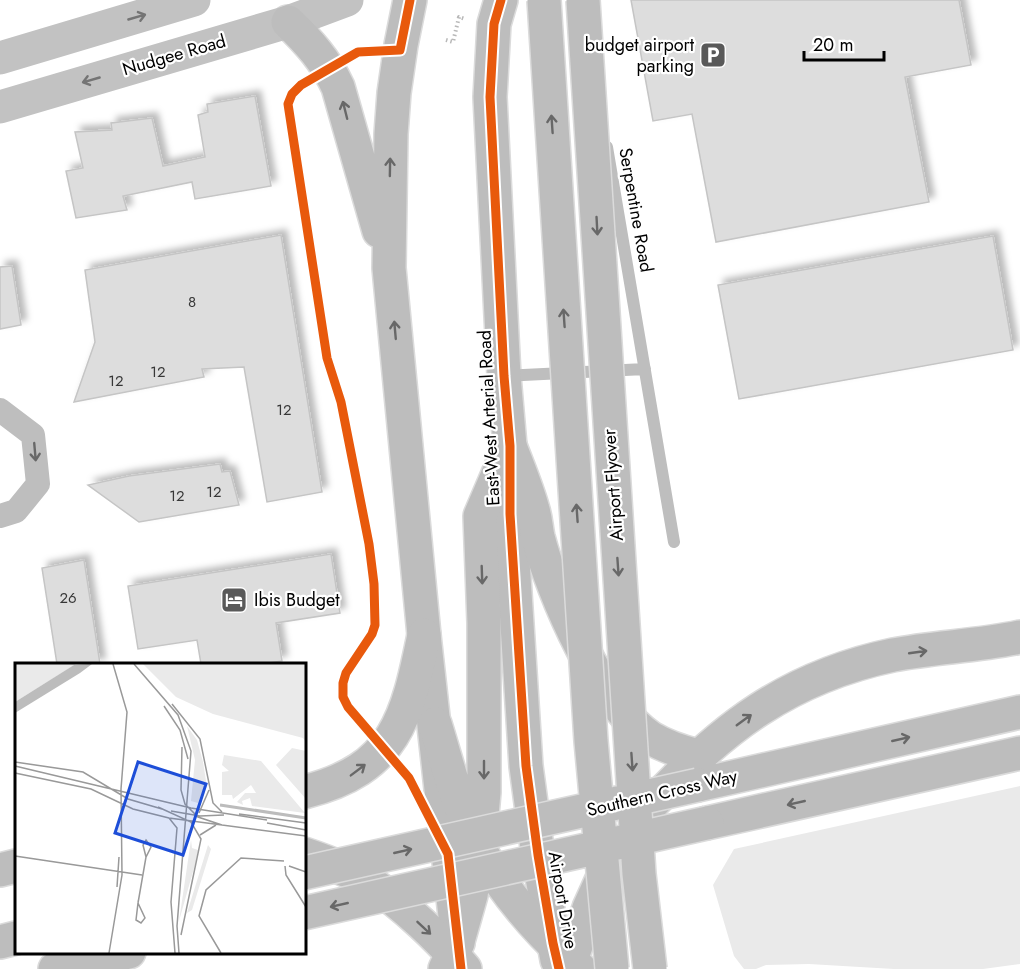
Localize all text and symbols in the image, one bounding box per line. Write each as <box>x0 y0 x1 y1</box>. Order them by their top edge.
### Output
one-way arrow <box>127 11 146 22</box>
scale bar <box>804 24 884 62</box>
street label: Nudgee Road <box>119 28 229 82</box>
place label: budget airport parking <box>585 32 695 79</box>
text: 20 m <box>813 32 853 58</box>
parking icon: budget airport parking <box>698 40 728 70</box>
one-way arrow <box>82 75 101 86</box>
one-way arrow <box>339 101 351 120</box>
one-way arrow <box>546 114 557 134</box>
street label: Serpentine Road <box>612 146 660 274</box>
one-way arrow <box>384 158 396 178</box>
one-way arrow <box>592 216 603 236</box>
house number: 8 <box>188 291 196 313</box>
one-way arrow <box>558 309 569 329</box>
one-way arrow <box>390 321 401 341</box>
street label: East-West Arterial Road <box>471 329 507 507</box>
house number: 12 <box>150 361 166 383</box>
house number: 12 <box>108 370 124 392</box>
house number: 12 <box>276 399 292 421</box>
street label: Airport Flyover <box>596 427 630 542</box>
one-way arrow <box>30 441 41 461</box>
house number: 12 <box>206 481 222 503</box>
house number: 12 <box>169 485 185 507</box>
one-way arrow <box>571 503 582 523</box>
one-way arrow <box>613 557 624 577</box>
one-way arrow <box>476 564 488 584</box>
hotel icon: Ibis Budget <box>219 585 249 615</box>
house number: 26 <box>59 587 77 609</box>
place label: Ibis Budget <box>254 587 340 613</box>
one-way arrow <box>907 646 927 657</box>
inset map <box>15 663 306 954</box>
one-way arrow <box>735 713 751 726</box>
one-way arrow <box>892 733 911 745</box>
one-way arrow <box>626 751 637 771</box>
one-way arrow <box>478 759 490 779</box>
street label: Southern Cross Way <box>584 763 740 823</box>
one-way arrow <box>349 764 365 776</box>
one-way arrow <box>787 797 806 809</box>
one-way arrow <box>393 845 412 857</box>
street label: Airport Drive <box>542 849 584 951</box>
one-way arrow <box>330 900 349 912</box>
one-way arrow <box>416 921 431 935</box>

